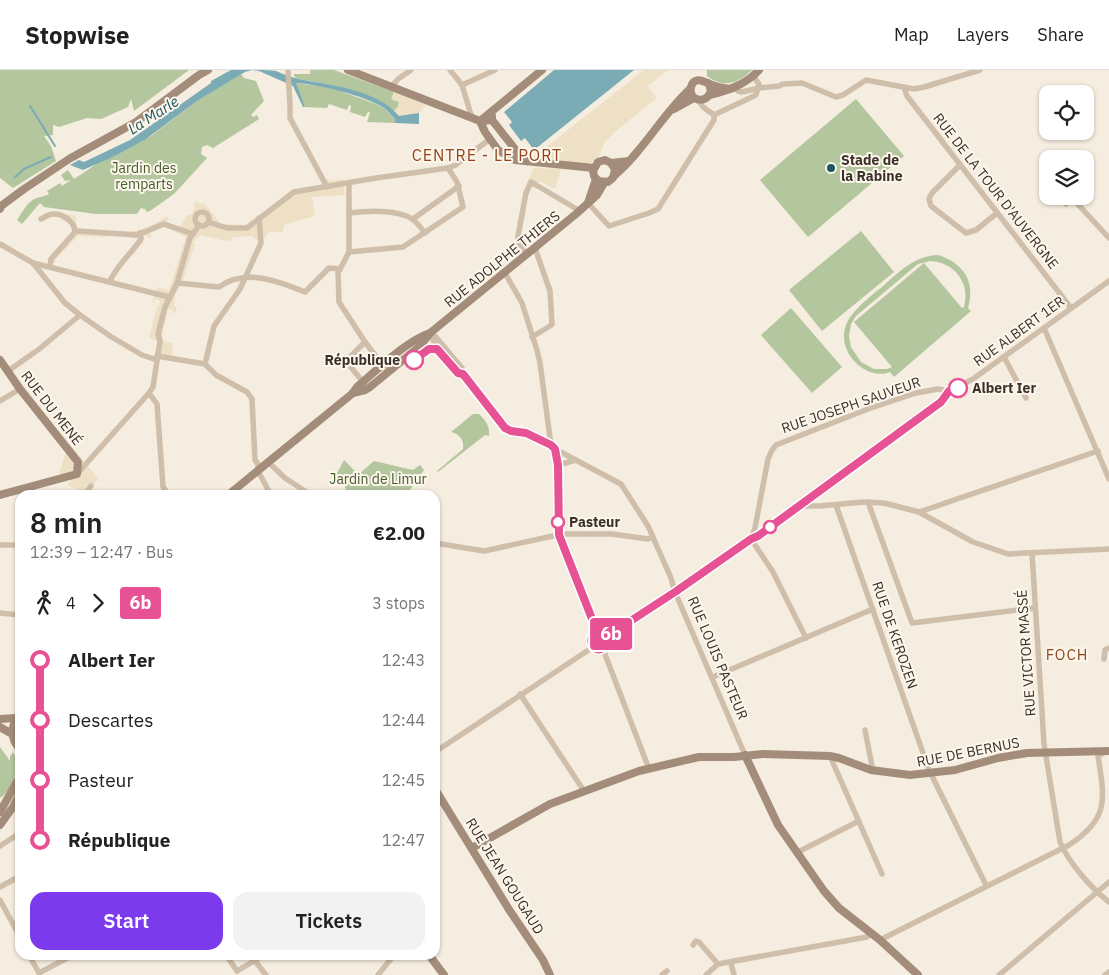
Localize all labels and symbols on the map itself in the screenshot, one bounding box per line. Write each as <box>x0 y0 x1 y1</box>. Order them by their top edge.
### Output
water label: La Marle <box>124 91 182 138</box>
street label: RUE DE LA TOUR D'AUVERGNE <box>929 109 1063 273</box>
district label: CENTRE - LE PORT <box>412 145 562 165</box>
place label: Stade de la Rabine <box>841 151 903 185</box>
park label: Jardin des remparts <box>111 159 177 193</box>
marker: Stade de la Rabine <box>825 162 837 174</box>
street label: RUE ADOLPHE THIERS <box>441 207 563 311</box>
street label: RUE ALBERT 1ER <box>970 292 1068 370</box>
marker: République <box>404 350 424 370</box>
place label: République <box>325 351 400 369</box>
street label: RUE DU MENÉ <box>17 367 87 449</box>
street label: RUE JOSEPH SAUVEUR <box>779 373 923 437</box>
marker: Albert Ier <box>948 378 968 398</box>
place label: Albert Ier <box>972 379 1036 397</box>
park label: Jardin de Limur <box>329 470 427 488</box>
place label: Pasteur <box>569 513 620 531</box>
marker: Pasteur <box>551 515 565 529</box>
unlabelled marker <box>763 520 777 534</box>
street label: RUE DE KEROZEN <box>868 579 922 691</box>
street label: RUE VICTOR MASSÉ <box>1012 589 1039 717</box>
street label: RUE LOUIS PASTEUR <box>684 594 752 722</box>
line badge: 6b <box>588 618 634 650</box>
district label: FOCH <box>1046 645 1088 664</box>
street label: RUE DE BERNUS <box>915 733 1021 771</box>
street label: RUE JEAN GOUGAUD <box>462 815 548 937</box>

